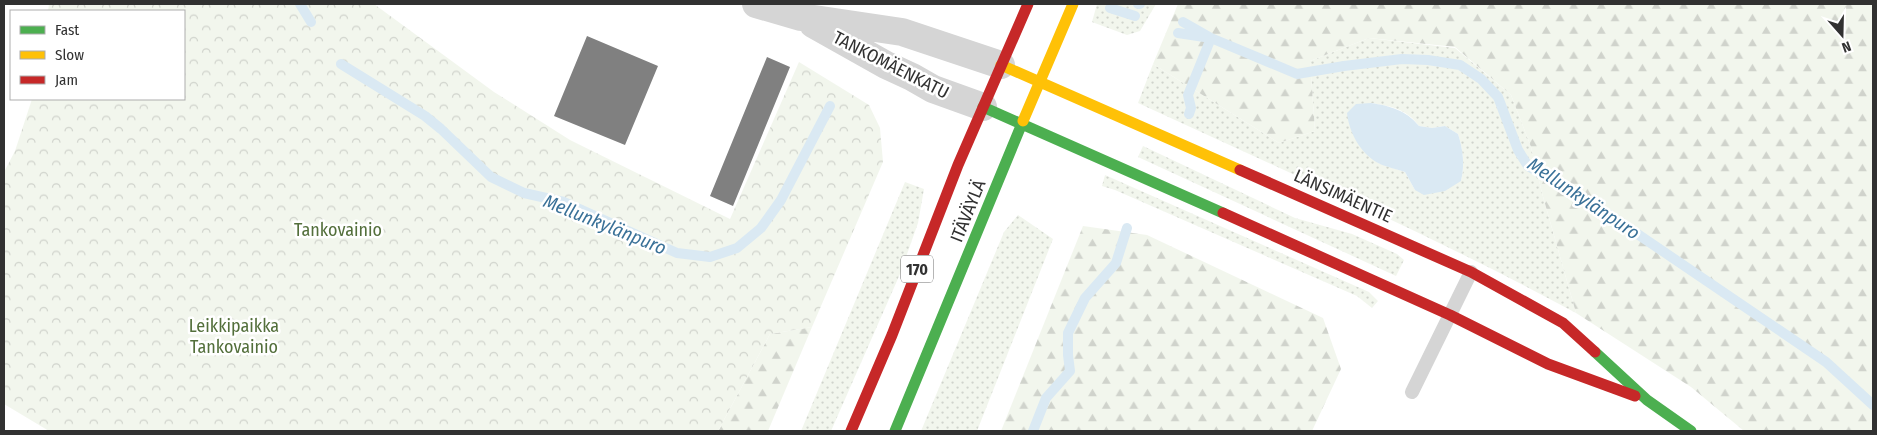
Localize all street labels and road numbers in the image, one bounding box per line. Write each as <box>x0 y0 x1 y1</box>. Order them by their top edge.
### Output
street label: TANKOMÄENKATU <box>829 26 953 104</box>
street label: LÄNSIMÄENTIE <box>1291 165 1395 227</box>
street label: ITÄVÄYLÄ <box>946 176 991 245</box>
road number: 170 <box>901 255 933 282</box>

